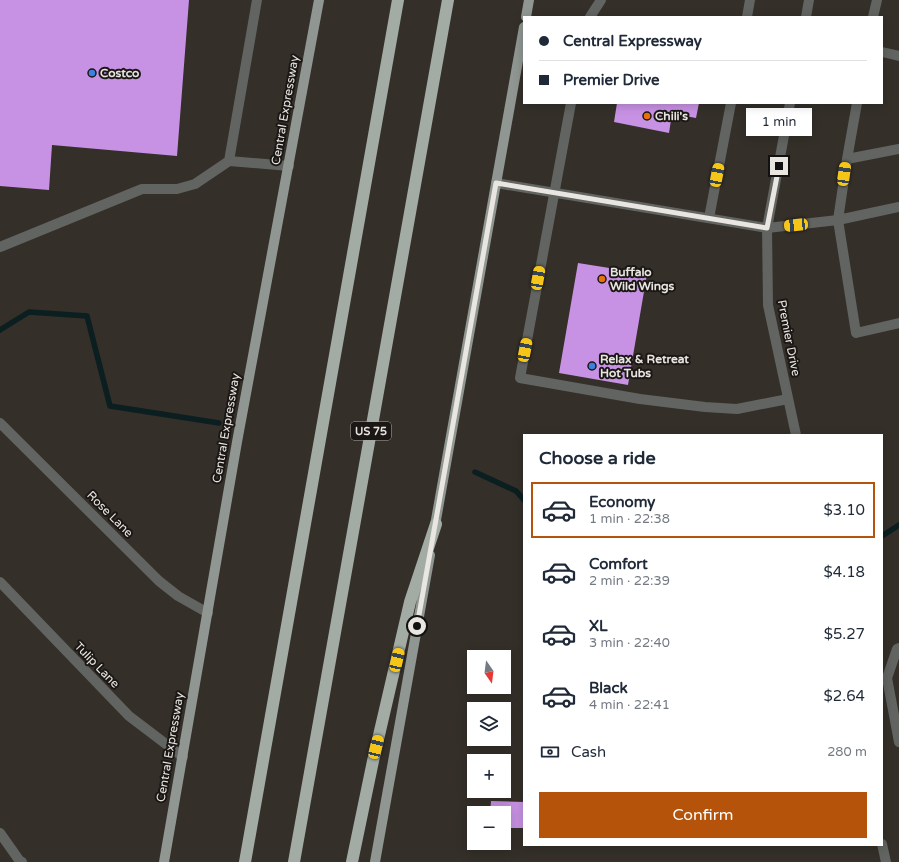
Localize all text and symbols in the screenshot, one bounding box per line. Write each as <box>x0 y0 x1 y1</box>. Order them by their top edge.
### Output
text: Central Expressway <box>563 32 702 50</box>
street label: Central Expressway <box>268 54 302 166</box>
place label: Costco <box>100 66 139 80</box>
marker: Costco <box>87 68 97 78</box>
text: Premier Drive <box>563 71 660 89</box>
callout: 1 min <box>746 108 812 136</box>
place label: Chili's <box>655 109 688 123</box>
marker: Chili's <box>642 111 652 121</box>
text: 1 min <box>762 114 796 130</box>
route end <box>770 157 788 175</box>
car <box>836 161 852 187</box>
car <box>709 162 725 188</box>
car <box>783 218 809 232</box>
car <box>530 265 546 291</box>
place label: Buffalo Wild Wings <box>610 265 675 294</box>
marker: Buffalo Wild Wings <box>597 274 607 284</box>
street label: Premier Drive <box>775 299 803 377</box>
car <box>517 337 533 363</box>
place label: Relax & Retreat Hot Tubs <box>600 352 689 380</box>
marker: Relax & Retreat Hot Tubs <box>587 361 597 371</box>
street label: Central Expressway <box>209 372 243 484</box>
road number: US 75 <box>351 422 391 440</box>
text: Choose a ride <box>539 447 656 469</box>
street label: Rose Lane <box>84 488 136 540</box>
icon: car <box>541 492 577 528</box>
text: Economy <box>589 493 655 511</box>
text: $3.10 <box>824 501 865 519</box>
text: 1 min · 22:38 <box>589 511 670 527</box>
icon: car <box>541 554 577 590</box>
text: Comfort <box>589 555 648 573</box>
text: $4.18 <box>824 563 865 581</box>
text: 2 min · 22:39 <box>589 573 670 589</box>
icon: car <box>541 616 577 652</box>
route start <box>408 617 426 635</box>
text: XL <box>589 617 608 635</box>
text: $5.27 <box>824 625 865 643</box>
text: 3 min · 22:40 <box>589 635 670 651</box>
street label: Tulip Lane <box>72 639 122 691</box>
car <box>388 647 406 673</box>
north arrow <box>467 650 511 694</box>
map controls <box>467 650 511 850</box>
icon: car <box>541 678 577 714</box>
text: Black <box>589 679 628 697</box>
text: $2.64 <box>824 687 865 705</box>
street label: Central Expressway <box>153 691 187 803</box>
text: 4 min · 22:41 <box>589 697 670 713</box>
button: layers <box>467 702 511 746</box>
car <box>367 734 385 760</box>
icon: cash <box>539 741 561 763</box>
text: Cash <box>571 743 606 761</box>
text: 280 m <box>827 744 867 760</box>
button: + <box>467 754 511 798</box>
button: Confirm <box>539 792 867 838</box>
button: − <box>467 806 511 850</box>

